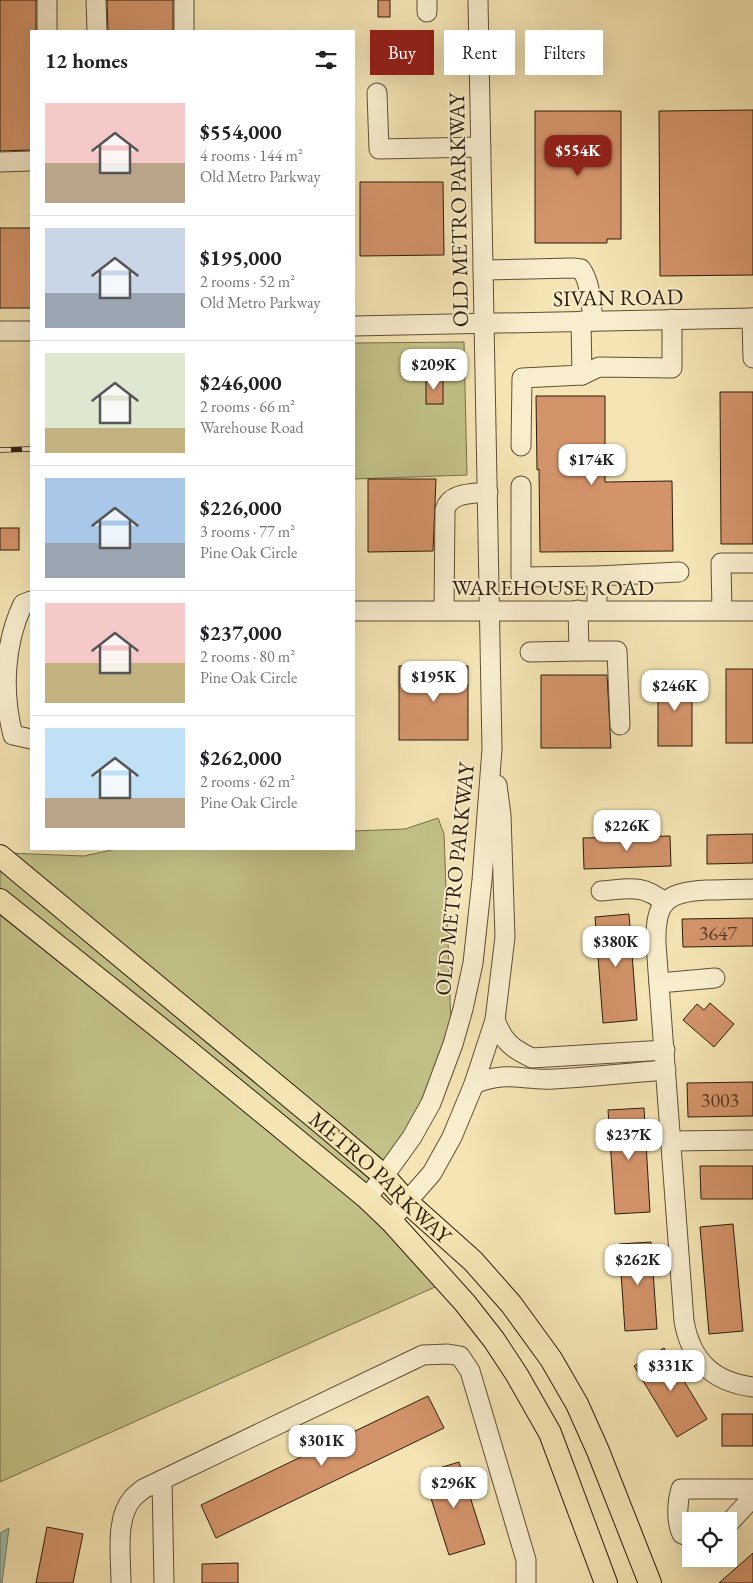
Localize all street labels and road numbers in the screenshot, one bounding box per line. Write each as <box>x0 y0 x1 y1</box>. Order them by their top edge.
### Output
street label: OLD METRO PARKWAY <box>442 91 475 327</box>
street label: SIVAN ROAD <box>553 282 683 313</box>
street label: WAREHOUSE ROAD <box>452 573 654 602</box>
street label: OLD METRO PARKWAY <box>428 760 481 997</box>
street label: METRO PARKWAY <box>303 1105 458 1251</box>

